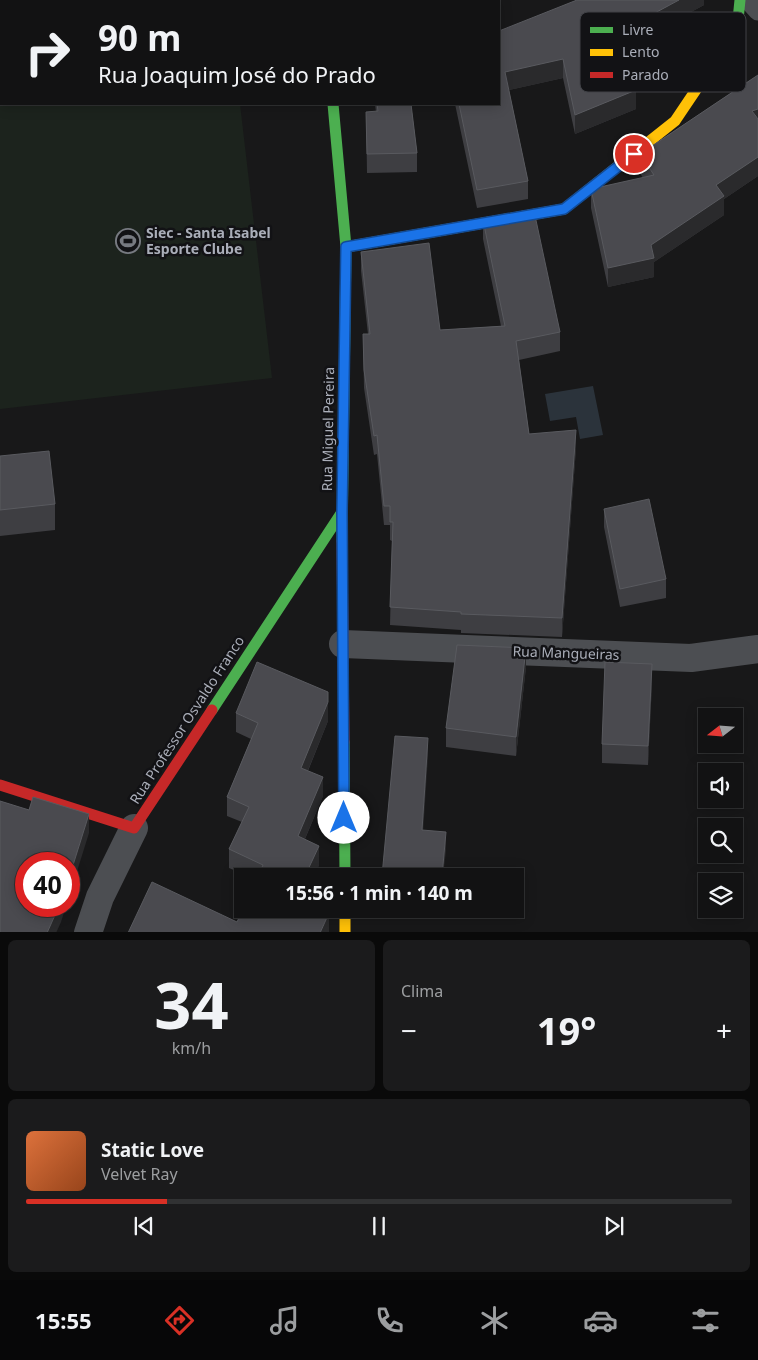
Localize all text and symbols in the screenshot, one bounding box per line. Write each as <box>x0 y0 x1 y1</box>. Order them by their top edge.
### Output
legend <box>580 12 746 92</box>
text: 90 m <box>98 14 181 61</box>
icon: right <box>15 20 80 85</box>
text: Livre <box>622 20 654 39</box>
text: Lento <box>622 42 659 61</box>
text: Rua Joaquim José do Prado <box>98 59 376 89</box>
text: Parado <box>622 65 669 84</box>
pin <box>613 133 655 175</box>
icon: arrive <box>620 140 648 168</box>
place label: Siec - Santa Isabel Esporte Clube <box>146 223 271 258</box>
sports icon: Siec - Santa Isabel Esporte Clube <box>115 228 141 254</box>
street label: Rua Miguel Pereira <box>317 367 338 491</box>
street label: Rua Professor Osvaldo Franco <box>125 632 248 807</box>
street label: Rua Mangueiras <box>512 641 620 664</box>
north arrow <box>698 708 742 752</box>
map controls <box>698 708 743 918</box>
button: sound <box>698 763 743 808</box>
position arrow <box>317 791 369 843</box>
button: search <box>698 818 743 863</box>
speed limit sign: 40 <box>15 852 80 917</box>
button: layers <box>698 873 743 918</box>
text: 15:56 · 1 min · 140 m <box>285 880 473 906</box>
text: 34 <box>154 960 229 1048</box>
text: Clima <box>401 980 443 1002</box>
text: 19° <box>537 1004 596 1056</box>
text: − <box>401 1011 417 1049</box>
text: + <box>716 1011 732 1049</box>
text: km/h <box>172 1037 211 1059</box>
text: Static Love <box>101 1137 204 1163</box>
text: Velvet Ray <box>101 1163 178 1185</box>
icon: previous <box>130 1212 158 1240</box>
icon: pause <box>365 1212 393 1240</box>
icon: next <box>600 1212 628 1240</box>
icon: directions <box>162 1303 197 1338</box>
icon: music <box>267 1303 302 1338</box>
icon: phone <box>372 1303 407 1338</box>
icon: climate <box>477 1303 512 1338</box>
icon: car <box>583 1303 618 1338</box>
icon: filters <box>688 1303 723 1338</box>
text: 15:55 <box>35 1305 92 1335</box>

